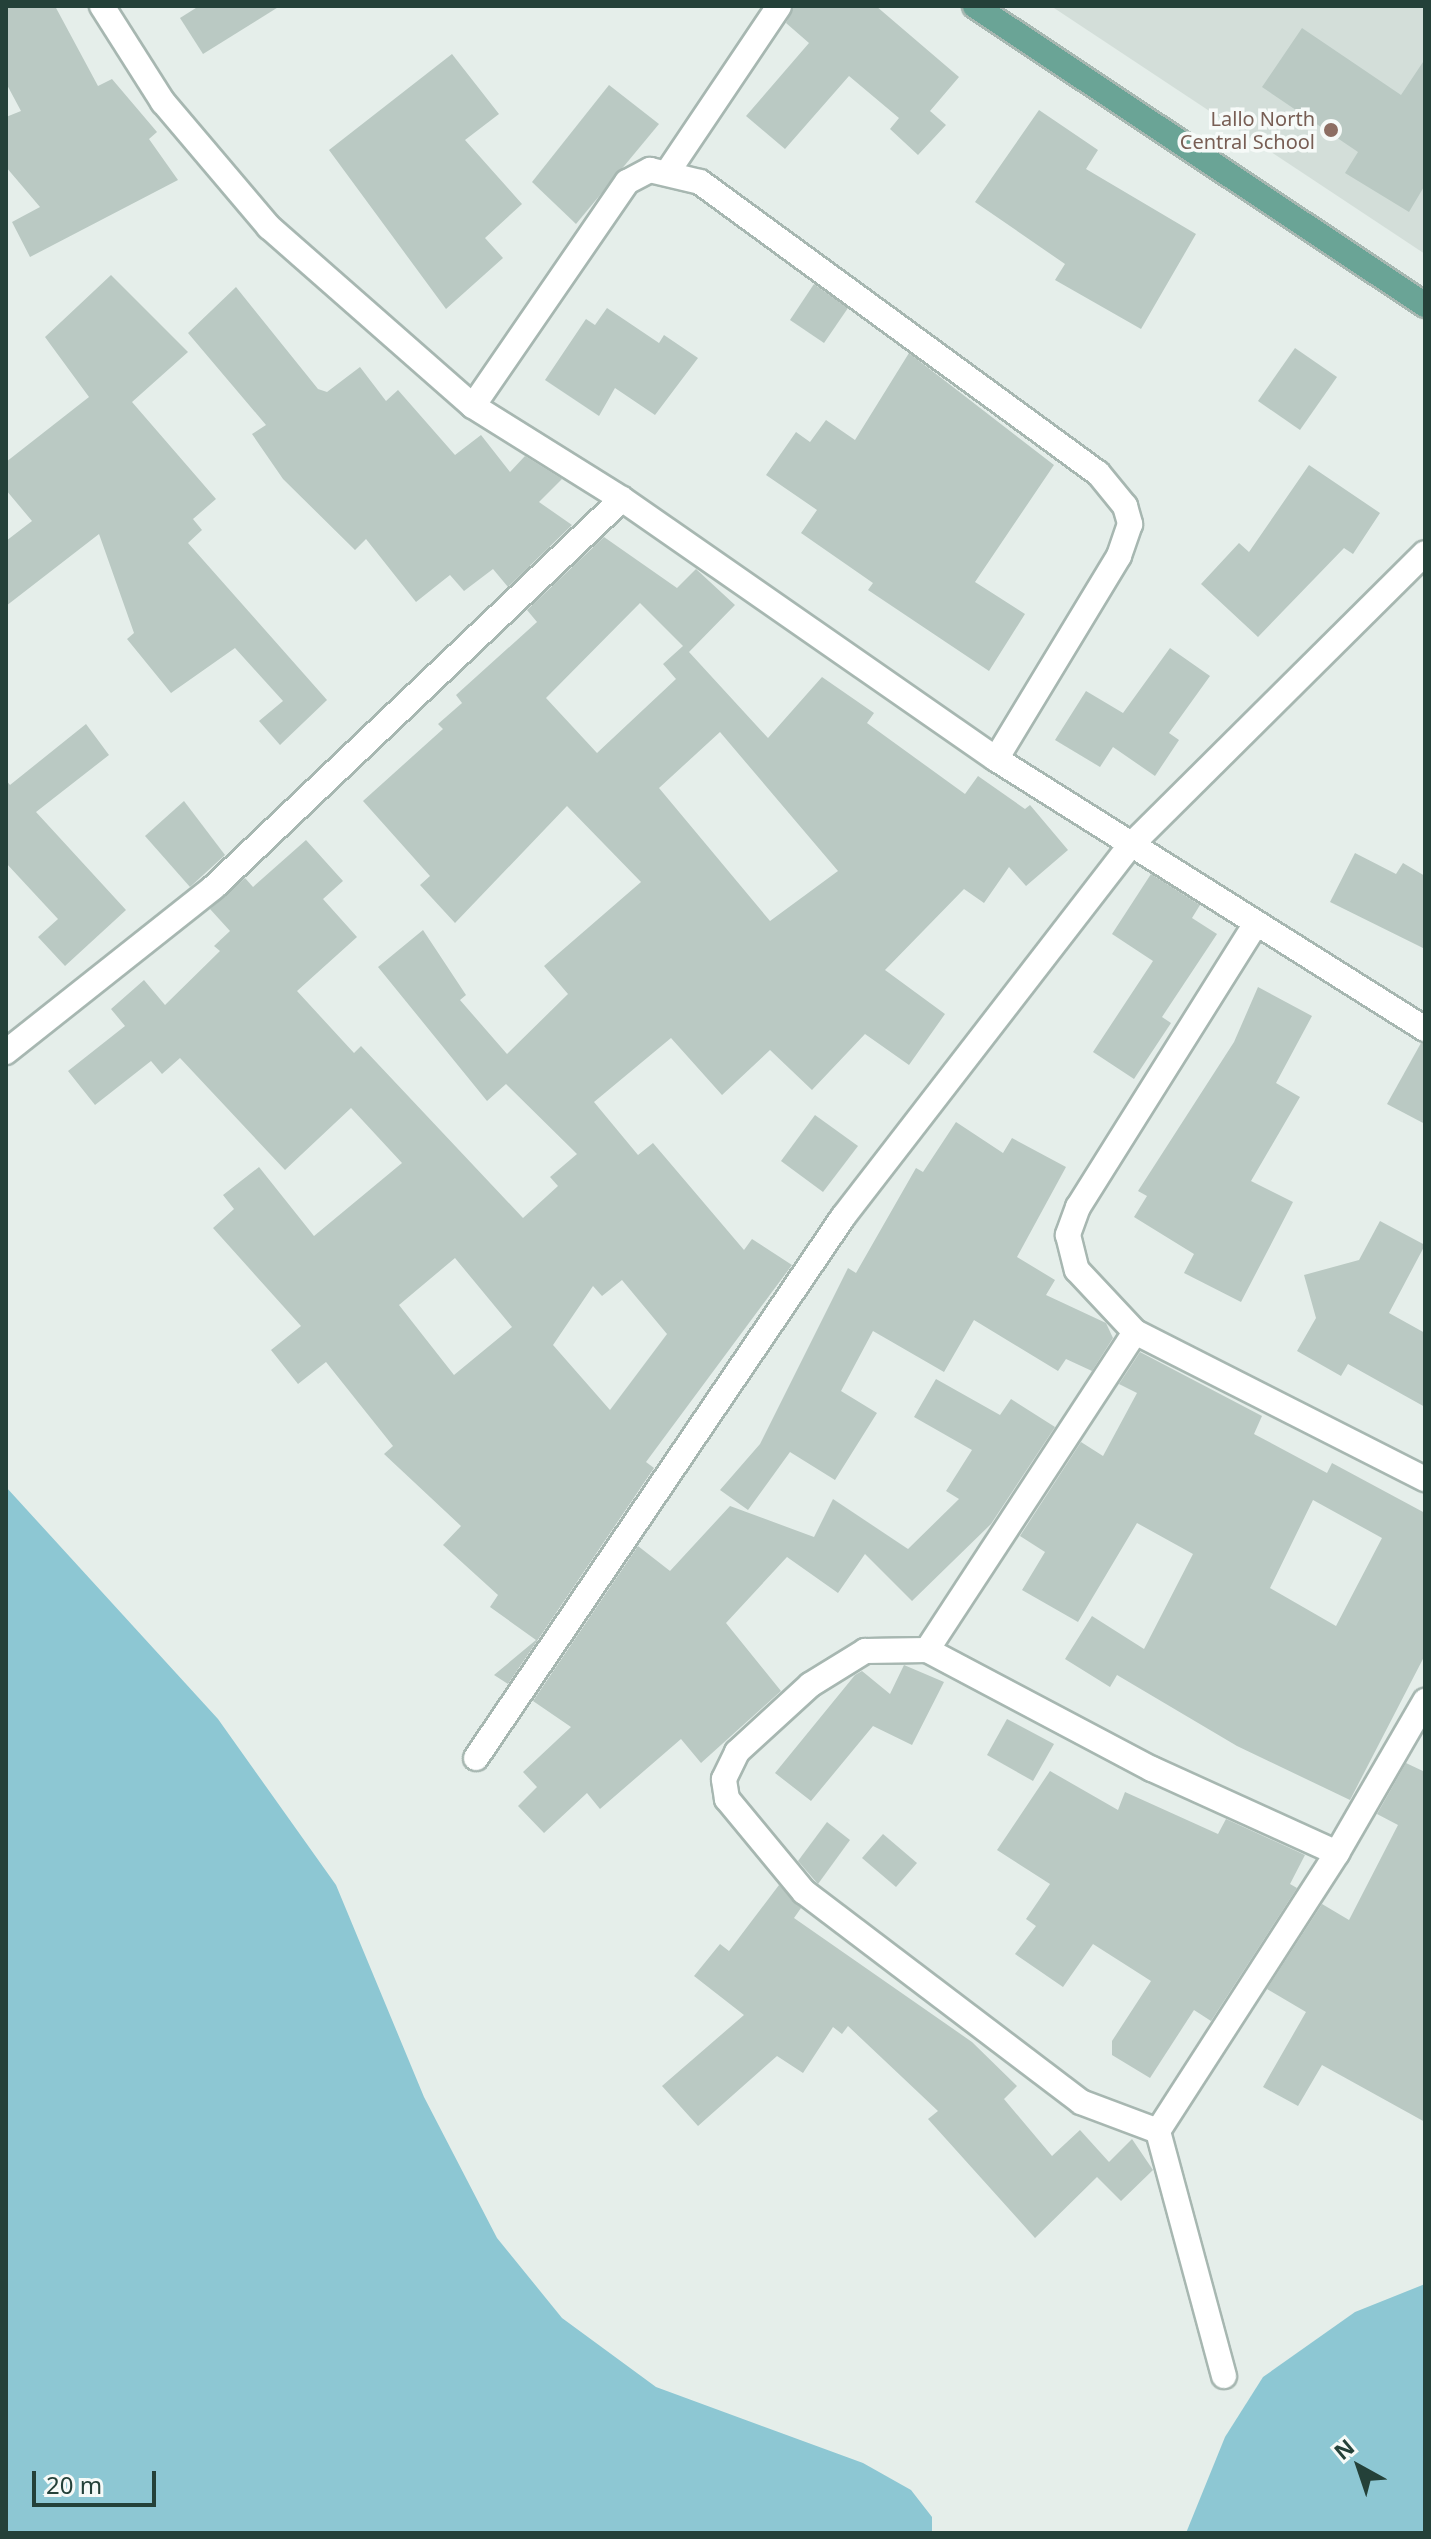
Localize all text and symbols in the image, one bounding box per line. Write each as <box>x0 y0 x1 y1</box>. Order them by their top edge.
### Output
place label: Lallo North Central School <box>1180 106 1315 153</box>
marker: Lallo North Central School <box>1322 121 1340 139</box>
north arrow <box>1319 2427 1399 2507</box>
text: N <box>1327 2431 1360 2466</box>
scale bar <box>36 2455 160 2505</box>
text: 20 m <box>46 2468 102 2501</box>

